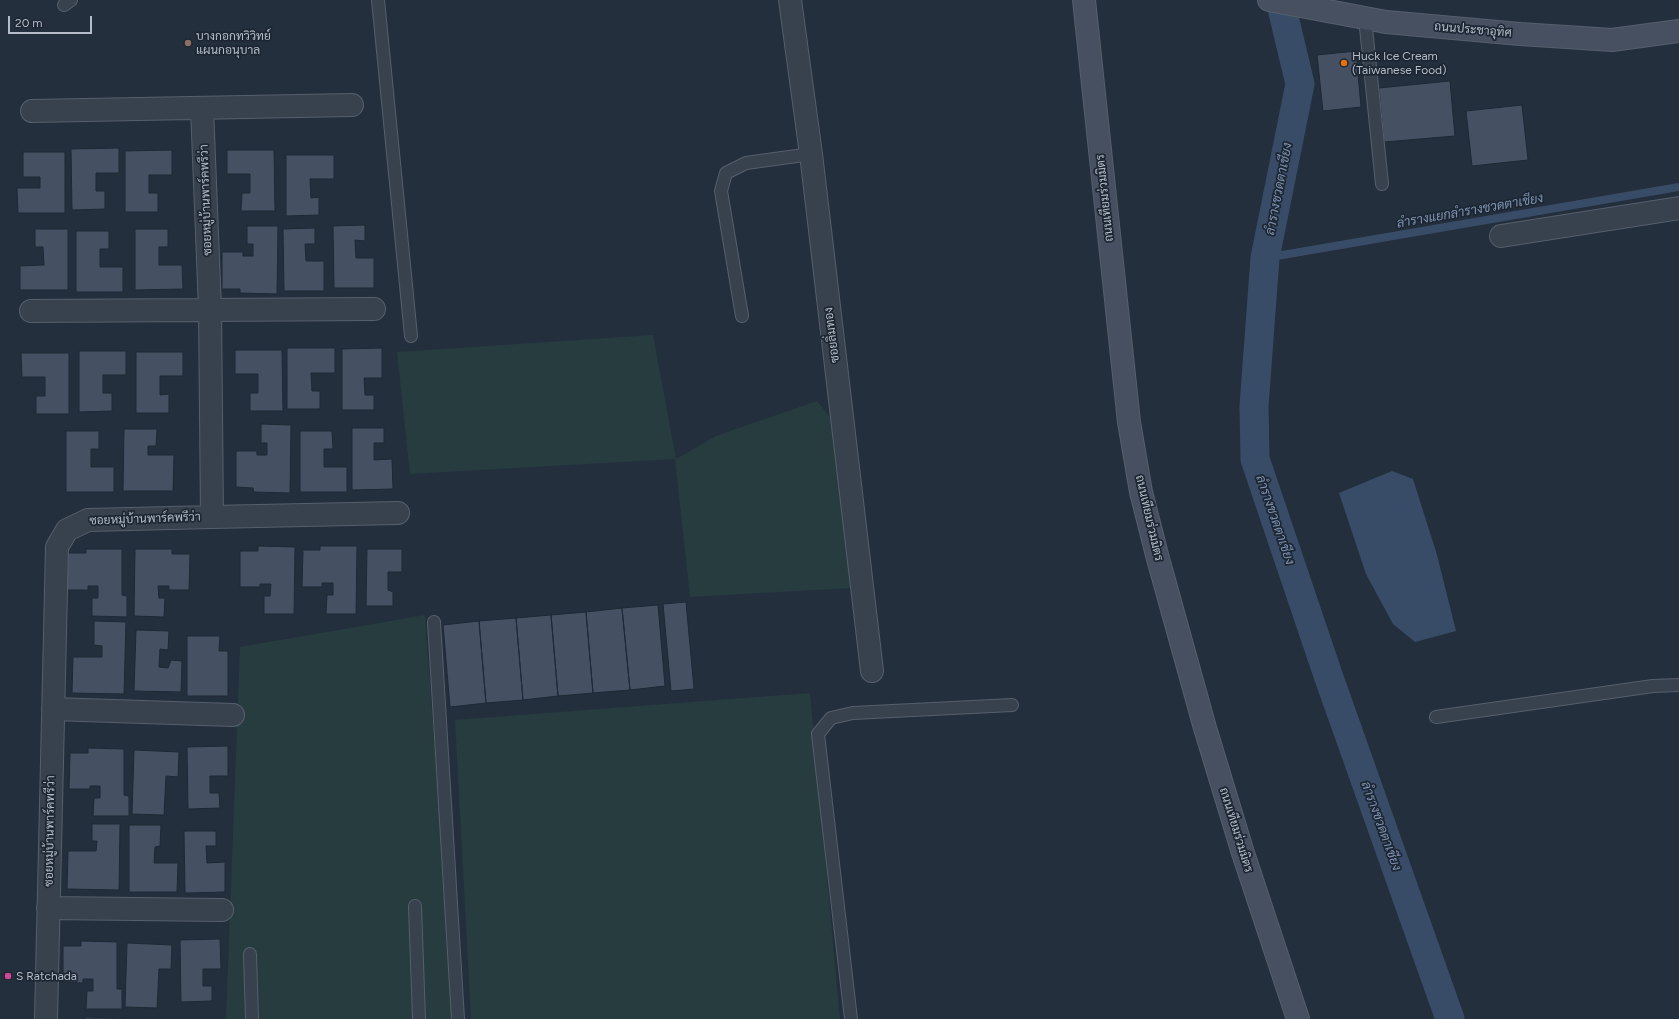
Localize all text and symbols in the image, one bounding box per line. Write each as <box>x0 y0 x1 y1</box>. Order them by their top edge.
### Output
scale bar <box>10 8 94 34</box>
text: 20 m <box>15 16 43 30</box>
street label: ถนนประชาอุทิศ <box>1434 19 1512 41</box>
place label: บางกอกทวิวิทย์ แผนกอนุบาล <box>196 29 271 57</box>
marker: บางกอกทวิวิทย์ แผนกอนุบาล <box>183 38 193 48</box>
place label: Huck Ice Cream (Taiwanese Food) <box>1352 49 1446 77</box>
marker: Huck Ice Cream (Taiwanese Food) <box>1339 58 1349 68</box>
water label: ลำรางชวดตาเชียง <box>1262 141 1296 237</box>
street label: ซอยหมู่บ้านพาร์คพรีว่า <box>197 144 215 256</box>
street label: ถนนเทียมร่วมมิตร <box>1093 154 1117 242</box>
water label: ลำรางแยกลำรางชวดตาเชียง <box>1395 190 1545 232</box>
street label: ซอยลิ่มทอง <box>821 306 843 364</box>
water label: ลำรางชวดตาเชียง <box>1252 473 1298 567</box>
street label: ถนนเทียมร่วมมิตร <box>1132 474 1166 562</box>
street label: ซอยหมู่บ้านพาร์คพรีว่า <box>89 510 201 528</box>
street label: ซอยหมู่บ้านพาร์คพรีว่า <box>42 775 58 887</box>
water label: ลำรางชวดตาเชียง <box>1358 779 1404 873</box>
street label: ถนนเทียมร่วมมิตร <box>1216 786 1256 874</box>
place label: S Ratchada <box>16 969 77 983</box>
marker: S Ratchada <box>3 971 13 981</box>

